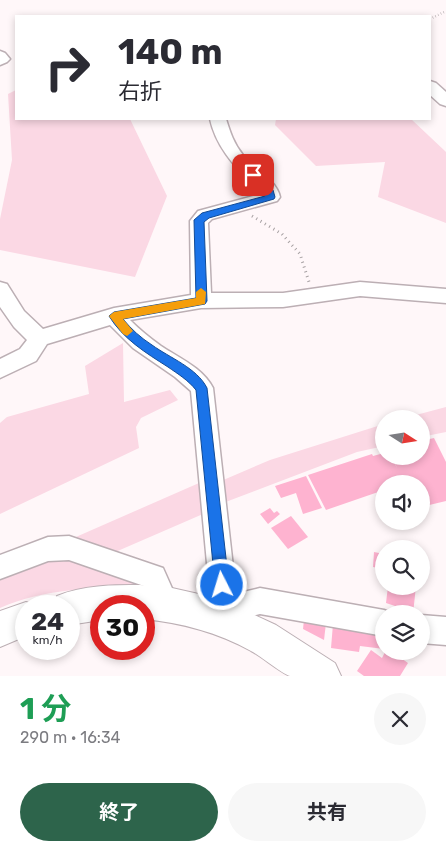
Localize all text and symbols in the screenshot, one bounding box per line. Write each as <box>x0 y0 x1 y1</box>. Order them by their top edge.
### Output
text: 140 m <box>118 31 223 73</box>
icon: right <box>35 35 100 100</box>
text: 右折 <box>118 78 162 105</box>
pin <box>232 154 274 196</box>
icon: arrive <box>239 161 267 189</box>
north arrow <box>375 410 430 465</box>
map controls <box>375 410 430 660</box>
button: sound <box>375 475 430 530</box>
button: search <box>375 540 430 595</box>
position arrow <box>195 558 247 610</box>
speed limit sign: 30 <box>90 595 155 660</box>
button: layers <box>375 605 430 660</box>
text: 24 <box>31 607 64 636</box>
text: km/h <box>33 633 62 647</box>
text: 1 分 <box>20 691 71 727</box>
button: close <box>374 693 426 745</box>
text: 290 m · 16:34 <box>20 728 120 747</box>
button: 終了 <box>20 783 218 841</box>
button: 共有 <box>228 783 426 841</box>

